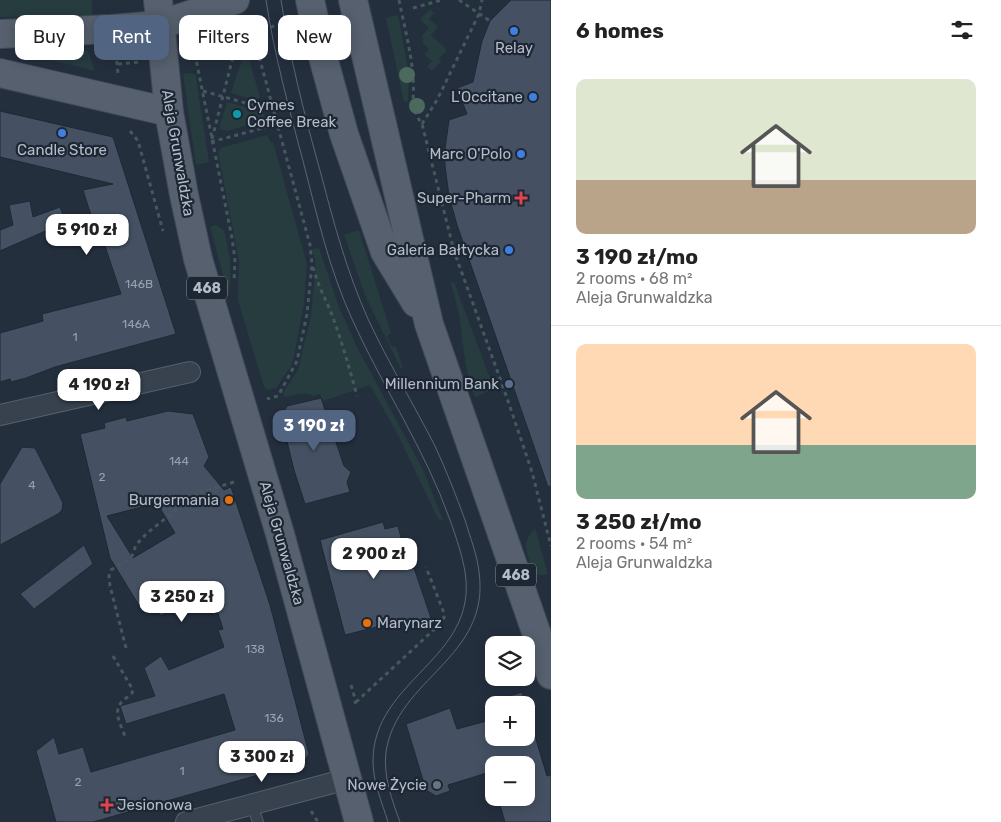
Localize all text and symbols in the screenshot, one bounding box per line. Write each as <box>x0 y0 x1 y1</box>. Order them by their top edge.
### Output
chip: Buy <box>15 15 84 60</box>
chip: Rent <box>94 15 169 60</box>
chip: Filters <box>179 15 268 60</box>
chip: New <box>278 15 351 60</box>
icon: filters <box>948 16 976 44</box>
text: 6 homes <box>576 18 664 43</box>
marker: Relay <box>508 25 520 37</box>
place label: Relay <box>495 39 533 57</box>
street label: Aleja Grunwaldzka <box>158 88 198 218</box>
place label: L'Occitane <box>451 88 523 106</box>
marker: L'Occitane <box>527 91 539 103</box>
place label: Cymes Coffee Break <box>247 96 336 131</box>
marker: Cymes Coffee Break <box>231 108 243 120</box>
icon: home <box>731 111 821 201</box>
marker: Candle Store <box>56 127 68 139</box>
place label: Candle Store <box>17 141 107 159</box>
place label: Marc O'Polo <box>429 145 511 163</box>
marker: Marc O'Polo <box>515 148 527 160</box>
place label: Super-Pharm <box>417 189 511 207</box>
marker: Super-Pharm <box>515 192 527 204</box>
pin: 5 910 zł <box>35 214 139 256</box>
text: 5 910 zł <box>57 220 117 239</box>
place label: Galeria Bałtycka <box>387 241 499 259</box>
marker: Galeria Bałtycka <box>503 244 515 256</box>
text: 3 190 zł/mo <box>576 244 698 269</box>
text: 2 rooms · 68 m² <box>576 269 693 288</box>
road number: 468 <box>187 276 227 300</box>
house number: 146B <box>125 277 153 291</box>
text: Aleja Grunwaldzka <box>576 288 712 307</box>
house number: 146A <box>122 317 150 331</box>
house number: 1 <box>72 330 78 344</box>
pin: 4 190 zł <box>47 368 151 411</box>
text: 4 190 zł <box>68 375 130 394</box>
place label: Millennium Bank <box>385 375 499 393</box>
icon: home <box>731 377 821 467</box>
marker: Millennium Bank <box>503 378 515 390</box>
pin: 3 190 zł <box>262 410 366 452</box>
text: 3 190 zł <box>284 416 344 435</box>
house number: 144 <box>169 454 190 468</box>
house number: 2 <box>98 470 106 484</box>
house number: 4 <box>28 478 36 492</box>
street label: Aleja Grunwaldzka <box>256 479 308 607</box>
place label: Burgermania <box>129 491 219 509</box>
marker: Burgermania <box>223 494 235 506</box>
text: 3 250 zł/mo <box>576 509 702 534</box>
text: 2 rooms · 54 m² <box>576 534 692 553</box>
pin: 2 900 zł <box>322 538 426 580</box>
text: 2 900 zł <box>342 544 406 563</box>
text: Aleja Grunwaldzka <box>576 553 712 572</box>
road number: 468 <box>496 564 536 586</box>
pin: 3 250 zł <box>130 580 234 623</box>
text: 3 250 zł <box>150 587 214 606</box>
place label: Marynarz <box>377 614 442 632</box>
marker: Marynarz <box>361 617 373 629</box>
map controls <box>485 636 535 806</box>
button: layers <box>485 636 535 686</box>
house number: 138 <box>245 642 265 656</box>
button: + <box>485 696 535 746</box>
house number: 136 <box>264 711 284 725</box>
pin: 3 300 zł <box>210 740 314 783</box>
text: 3 300 zł <box>230 747 294 766</box>
button: − <box>485 756 535 806</box>
house number: 1 <box>179 764 185 778</box>
house number: 2 <box>74 775 82 789</box>
place label: Nowe Życie <box>347 776 427 794</box>
marker: Nowe Życie <box>431 779 443 791</box>
place label: Jesionowa <box>117 796 192 814</box>
marker: Jesionowa <box>101 799 113 811</box>

